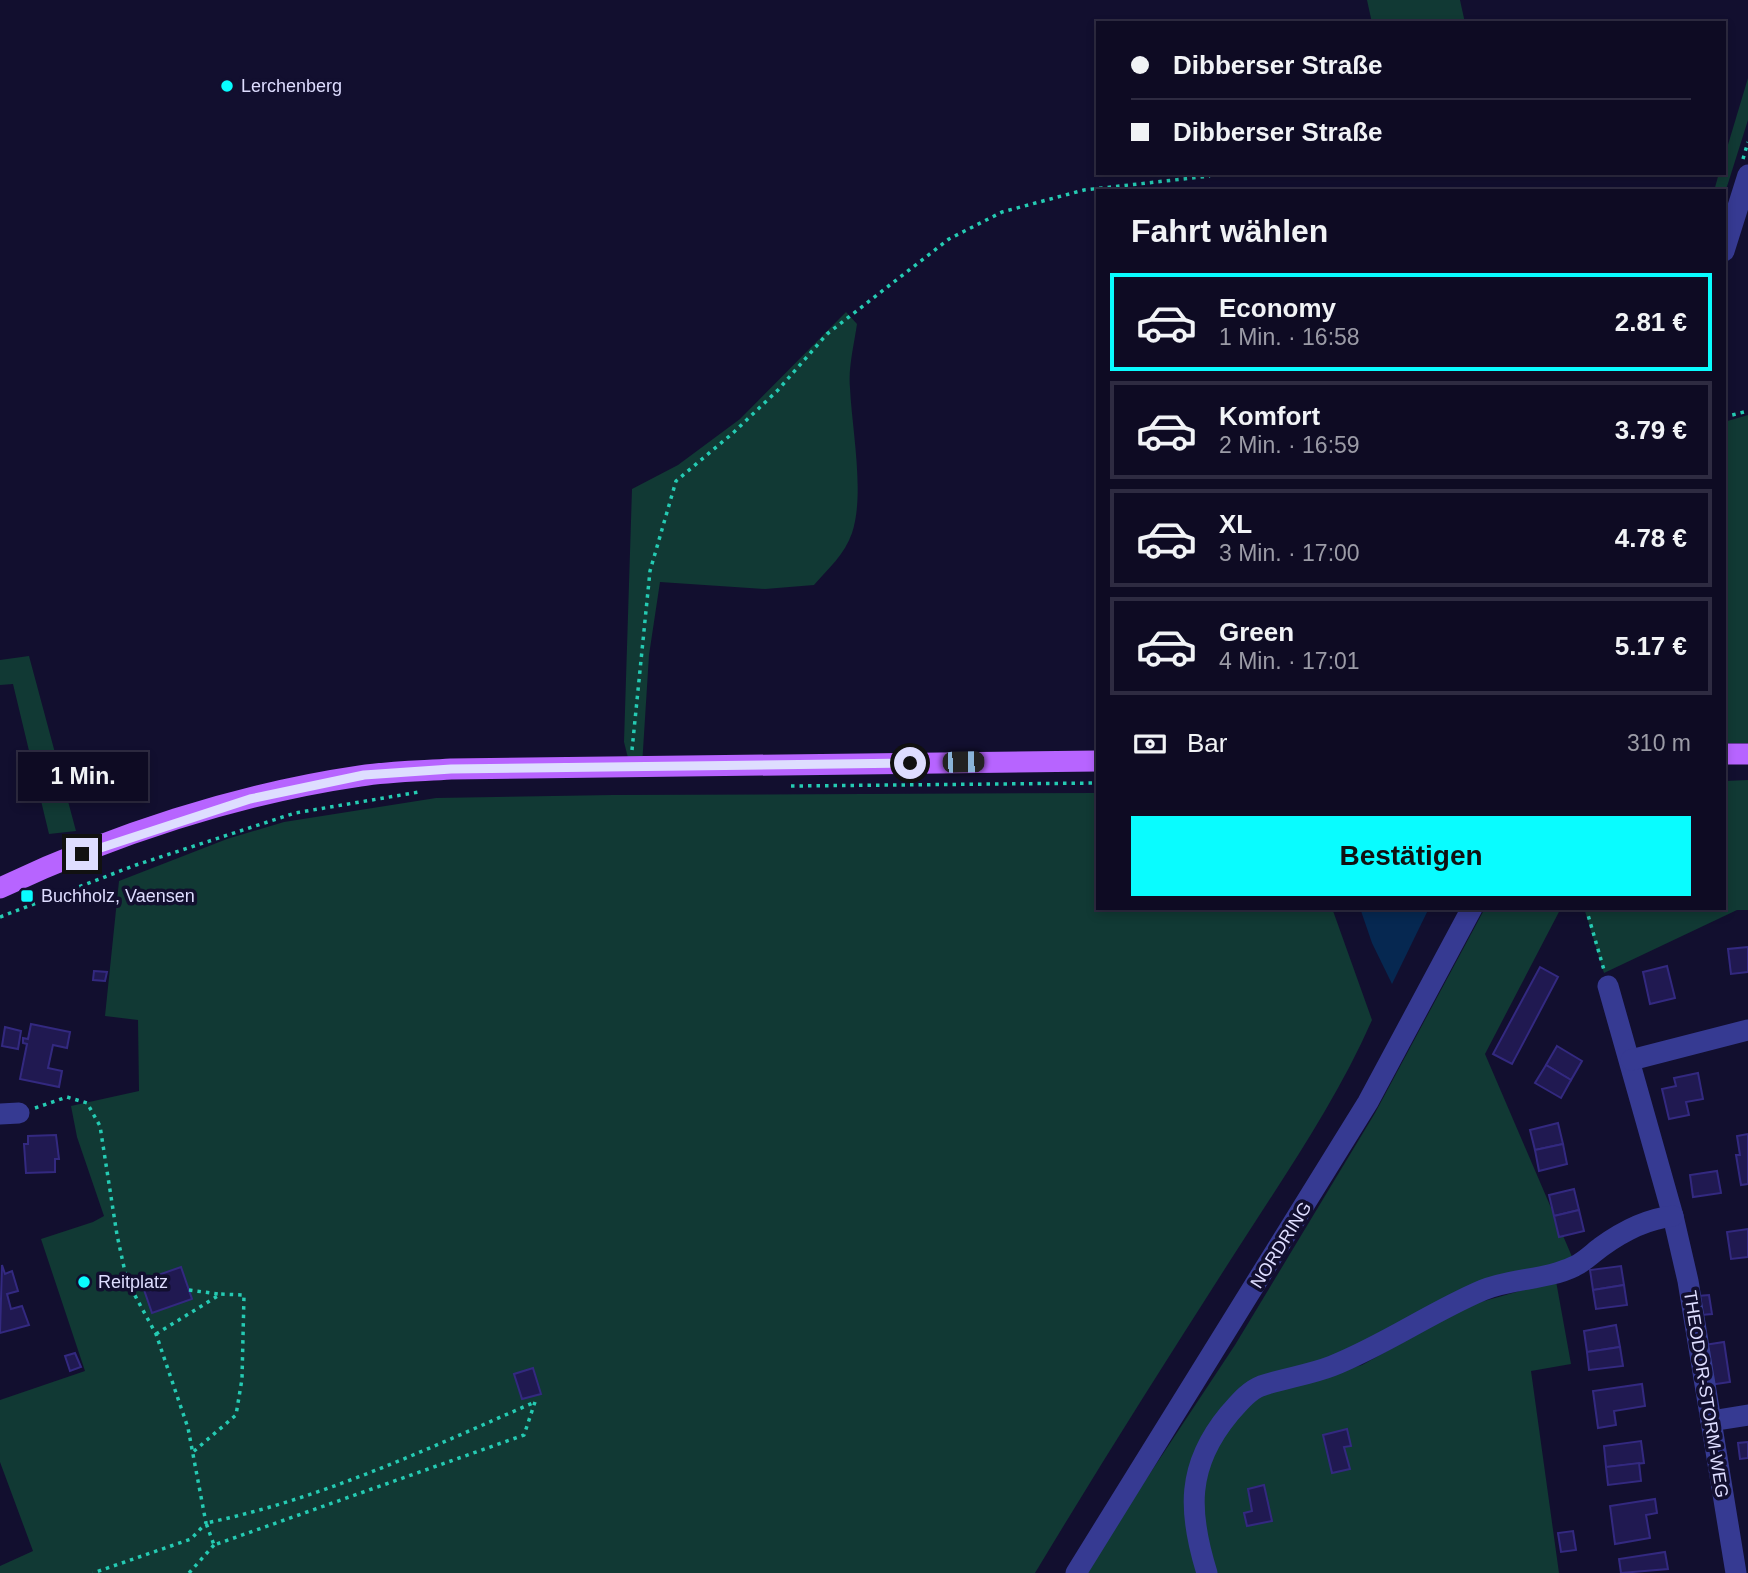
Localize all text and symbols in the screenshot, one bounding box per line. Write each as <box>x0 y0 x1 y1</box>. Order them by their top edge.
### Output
text: Dibberser Straße <box>1173 50 1383 80</box>
place label: Lerchenberg <box>241 76 342 96</box>
marker: Lerchenberg <box>219 78 235 94</box>
text: Dibberser Straße <box>1173 117 1383 147</box>
text: Fahrt wählen <box>1131 213 1328 249</box>
icon: car <box>1135 291 1198 354</box>
text: Economy <box>1219 293 1336 323</box>
text: 2.81 € <box>1615 307 1687 337</box>
text: 1 Min. · 16:58 <box>1219 324 1360 350</box>
icon: car <box>1135 399 1198 462</box>
text: Komfort <box>1219 401 1320 431</box>
text: 3.79 € <box>1615 415 1687 445</box>
text: 2 Min. · 16:59 <box>1219 432 1360 458</box>
icon: car <box>1135 507 1198 570</box>
text: XL <box>1219 509 1252 539</box>
text: 4.78 € <box>1615 523 1687 553</box>
text: 3 Min. · 17:00 <box>1219 540 1360 566</box>
icon: car <box>1135 615 1198 678</box>
text: Green <box>1219 617 1294 647</box>
text: 5.17 € <box>1615 631 1687 661</box>
text: 4 Min. · 17:01 <box>1219 648 1360 674</box>
icon: cash <box>1131 725 1169 763</box>
text: Bar <box>1187 728 1227 758</box>
text: 310 m <box>1627 730 1691 756</box>
route start <box>894 747 926 779</box>
car <box>942 751 985 773</box>
callout: 1 Min. <box>17 752 147 802</box>
text: 1 Min. <box>50 763 116 789</box>
button: Bestätigen <box>1131 816 1691 896</box>
route end <box>66 838 98 870</box>
place label: Buchholz, Vaensen <box>41 886 195 906</box>
marker: Buchholz, Vaensen <box>19 888 35 904</box>
street label: NORDRING <box>1247 1198 1315 1292</box>
place label: Reitplatz <box>98 1272 168 1292</box>
marker: Reitplatz <box>76 1274 92 1290</box>
street label: THEODOR-STORM-WEG <box>1680 1289 1732 1499</box>

